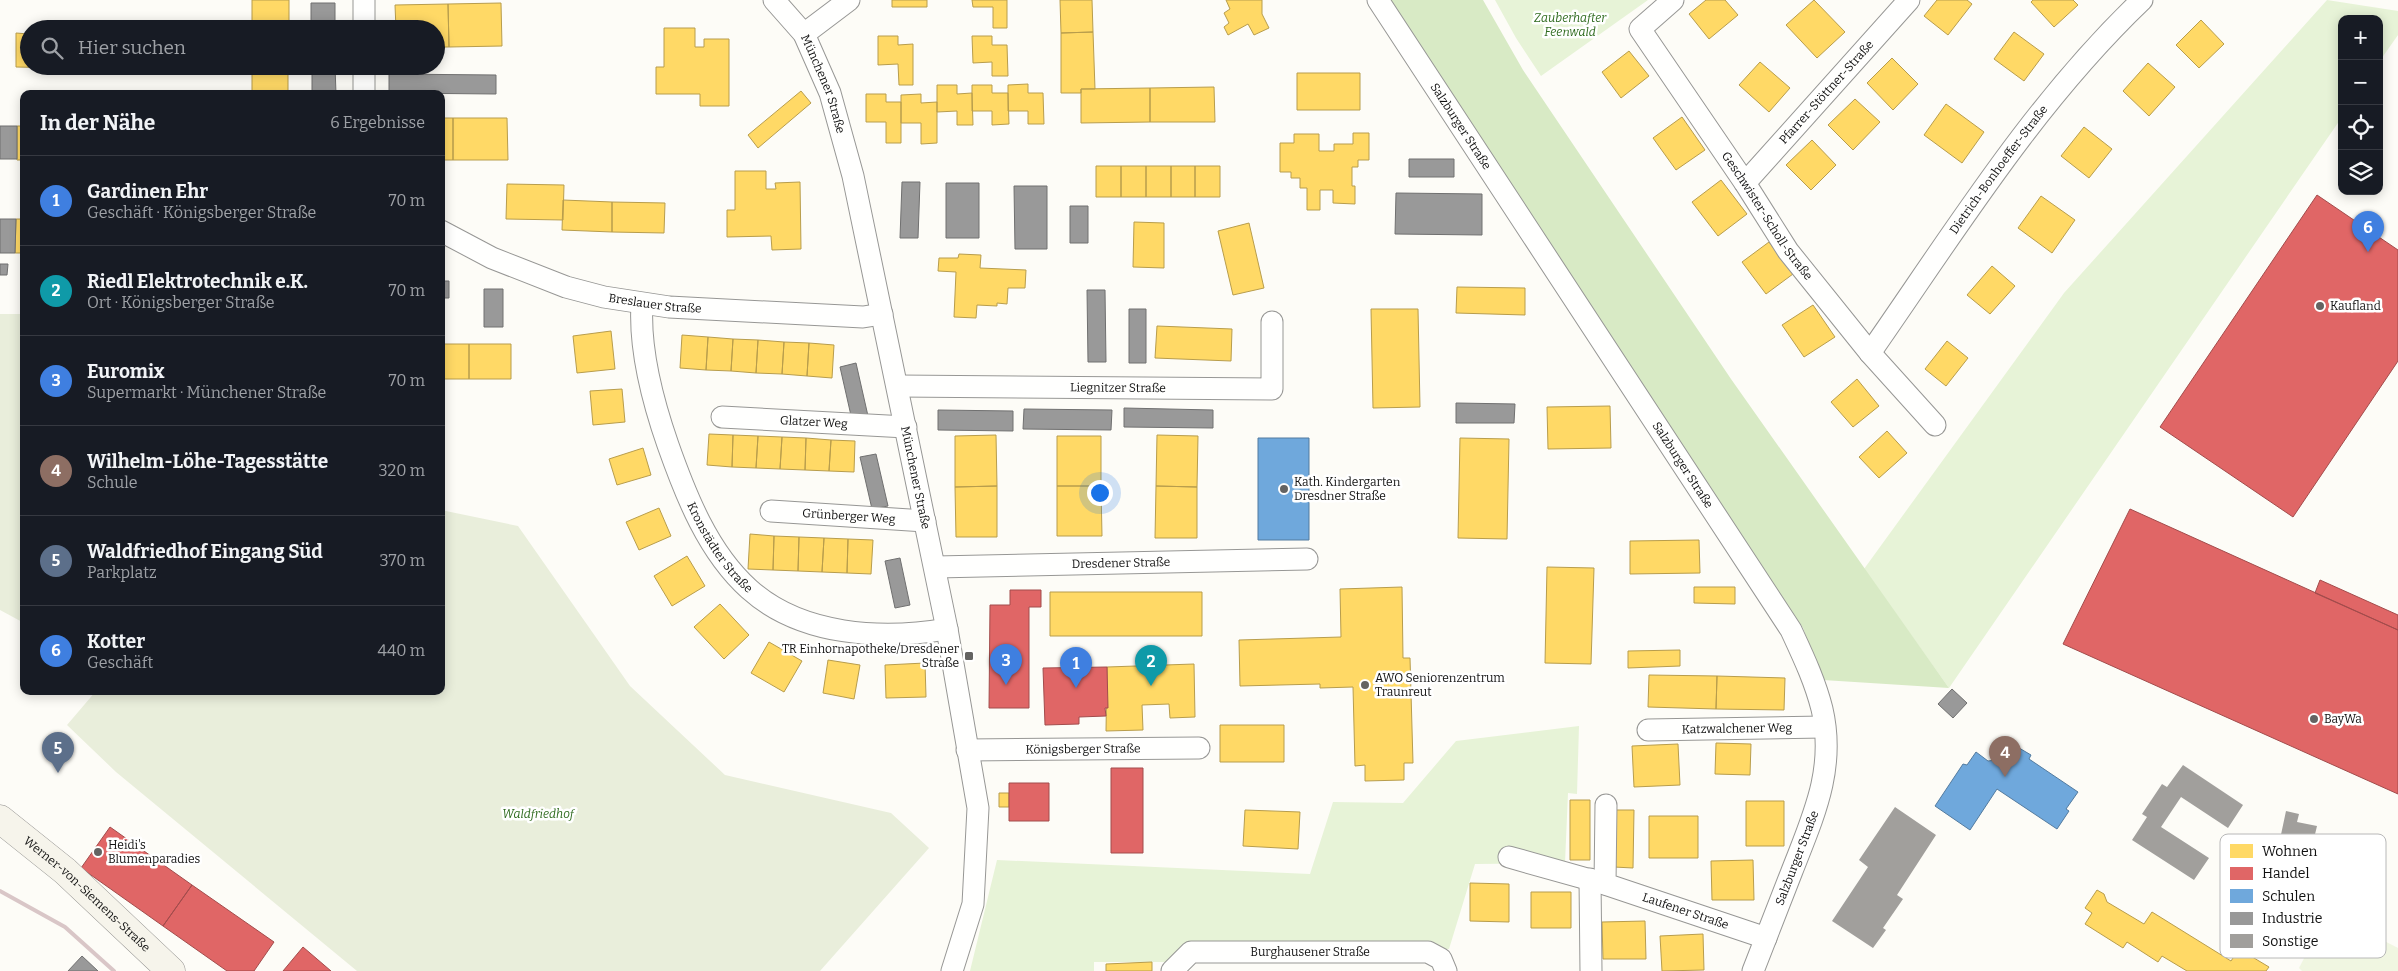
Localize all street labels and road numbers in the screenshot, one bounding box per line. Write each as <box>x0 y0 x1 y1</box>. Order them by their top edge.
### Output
street label: Münchener Straße <box>798 32 848 135</box>
street label: Pfarrer-Stöttner-Straße <box>1776 37 1876 147</box>
street label: Salzburger Straße <box>1427 81 1494 172</box>
street label: Dietrich-Bonhoeffer-Straße <box>1947 102 2051 237</box>
street label: Geschwister-Scholl-Straße <box>1719 149 1815 283</box>
street label: Breslauer Straße <box>608 291 702 316</box>
street label: Liegnitzer Straße <box>1070 380 1166 395</box>
street label: Glatzer Weg <box>780 413 848 431</box>
street label: Salzburger Straße <box>1649 419 1716 511</box>
street label: Münchener Straße <box>898 425 933 530</box>
street label: Kronstädter Straße <box>684 500 755 596</box>
street label: Grünberger Weg <box>802 506 896 526</box>
street label: Dresdener Straße <box>1072 555 1170 571</box>
street label: Katzwalchener Weg <box>1682 721 1793 736</box>
street label: Königsberger Straße <box>1025 742 1141 756</box>
street label: Salzburger Straße <box>1773 809 1821 907</box>
street label: Werner-von-Siemens-Straße <box>21 834 153 955</box>
street label: Laufener Straße <box>1641 890 1731 932</box>
street label: Burghausener Straße <box>1250 945 1370 959</box>

